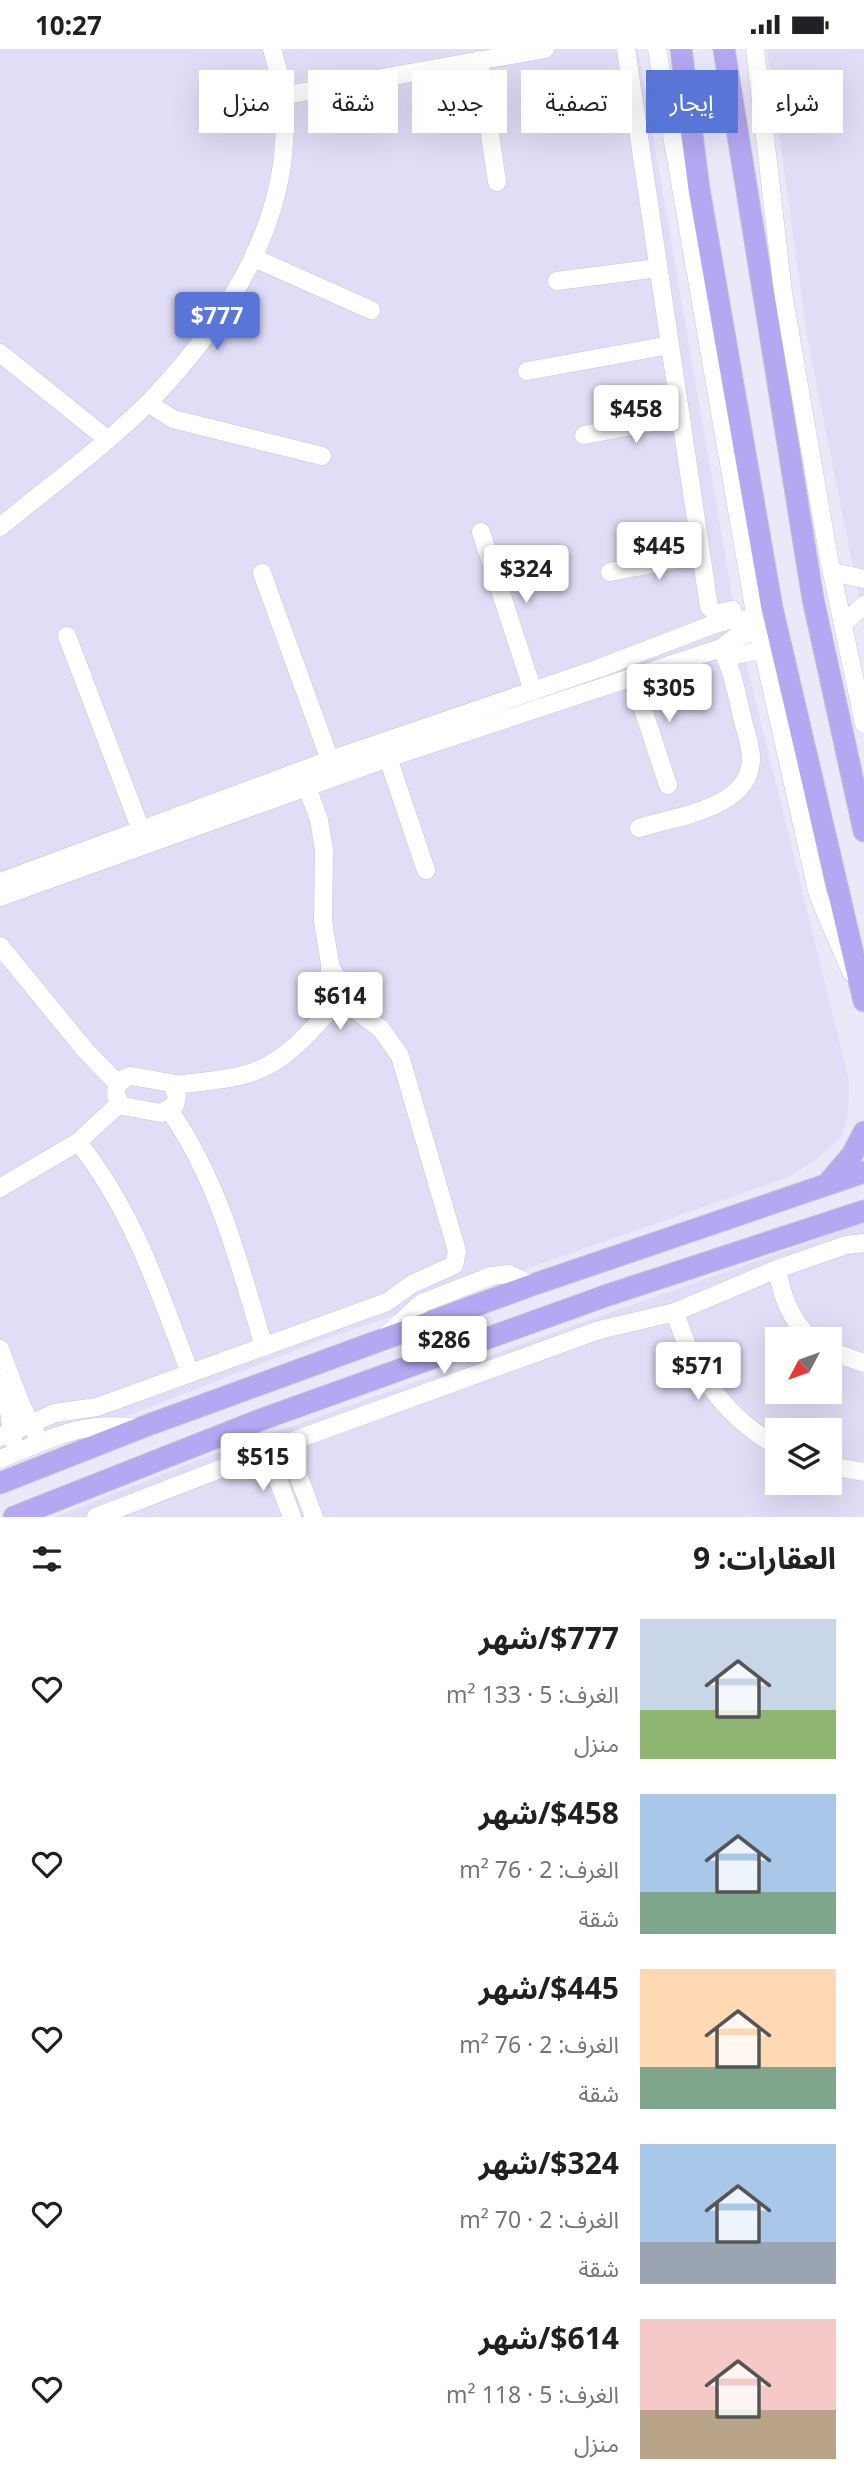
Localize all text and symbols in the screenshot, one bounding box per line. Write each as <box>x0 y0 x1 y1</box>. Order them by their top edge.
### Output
text: 10:27 <box>35 7 102 43</box>
chip: منزل <box>199 70 294 133</box>
chip: شقة <box>308 70 398 133</box>
chip: جديد <box>412 70 507 133</box>
chip: تصفية <box>521 70 632 133</box>
chip: إيجار <box>646 70 738 133</box>
chip: شراء <box>752 70 843 133</box>
pin: $777 <box>176 293 258 352</box>
text: $777 <box>191 299 243 331</box>
pin: $458 <box>595 385 677 445</box>
text: $458 <box>610 392 662 424</box>
pin: $445 <box>618 523 700 582</box>
text: $445 <box>633 529 685 561</box>
pin: $324 <box>485 545 567 605</box>
text: $324 <box>500 552 552 584</box>
pin: $305 <box>628 665 710 724</box>
text: $305 <box>643 671 695 703</box>
pin: $614 <box>299 972 381 1032</box>
text: $614 <box>314 979 366 1011</box>
pin: $286 <box>403 1317 485 1376</box>
text: $286 <box>418 1323 470 1355</box>
north arrow <box>765 1327 842 1403</box>
map controls <box>765 1327 842 1495</box>
pin: $571 <box>657 1343 739 1402</box>
text: $571 <box>672 1349 724 1381</box>
button: layers <box>765 1418 842 1495</box>
pin: $515 <box>222 1433 304 1493</box>
text: $515 <box>237 1440 289 1472</box>
text: العقارات: 9 <box>693 1537 836 1578</box>
icon: filters <box>28 1540 66 1578</box>
text: $777/شهر <box>479 1617 619 1658</box>
icon: home <box>696 1647 780 1731</box>
icon: heart <box>28 1670 66 1708</box>
text: الغرف: 5 · 133 m² <box>446 1678 619 1710</box>
text: منزل <box>574 1727 619 1759</box>
text: $458/شهر <box>479 1792 619 1833</box>
icon: home <box>696 1822 780 1906</box>
icon: heart <box>28 1845 66 1883</box>
text: الغرف: 2 · 76 m² <box>459 1853 619 1885</box>
text: شقة <box>578 1902 619 1934</box>
text: $445/شهر <box>479 1967 619 2008</box>
icon: home <box>696 1997 780 2081</box>
icon: heart <box>28 2020 66 2058</box>
text: الغرف: 2 · 76 m² <box>459 2028 619 2060</box>
text: شقة <box>578 2077 619 2109</box>
text: $324/شهر <box>479 2142 619 2183</box>
icon: home <box>696 2172 780 2256</box>
icon: heart <box>28 2195 66 2233</box>
text: الغرف: 2 · 70 m² <box>459 2203 619 2235</box>
text: شقة <box>578 2252 619 2284</box>
text: $614/شهر <box>479 2317 619 2358</box>
icon: home <box>696 2347 780 2431</box>
icon: heart <box>28 2370 66 2408</box>
text: الغرف: 5 · 118 m² <box>446 2378 619 2410</box>
text: منزل <box>574 2427 619 2459</box>

